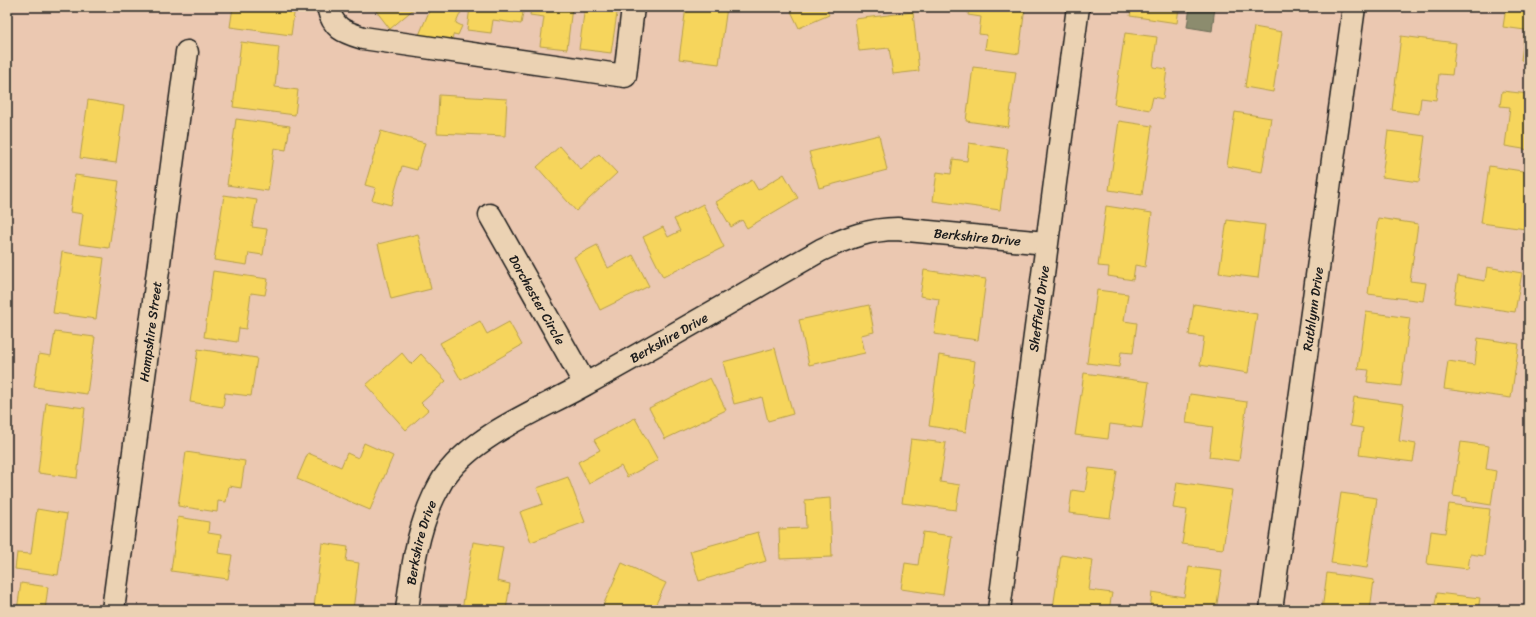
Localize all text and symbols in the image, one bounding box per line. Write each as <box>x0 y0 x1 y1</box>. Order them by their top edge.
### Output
street label: Berkshire Drive <box>933 222 1022 253</box>
street label: Dorchester Circle <box>502 250 572 349</box>
street label: Sheffield Drive <box>1022 264 1056 353</box>
street label: Ruthlynn Drive <box>1296 265 1330 352</box>
street label: Hampshire Street <box>132 280 169 383</box>
street label: Berkshire Drive <box>625 306 713 369</box>
street label: Berkshire Drive <box>399 496 443 587</box>

